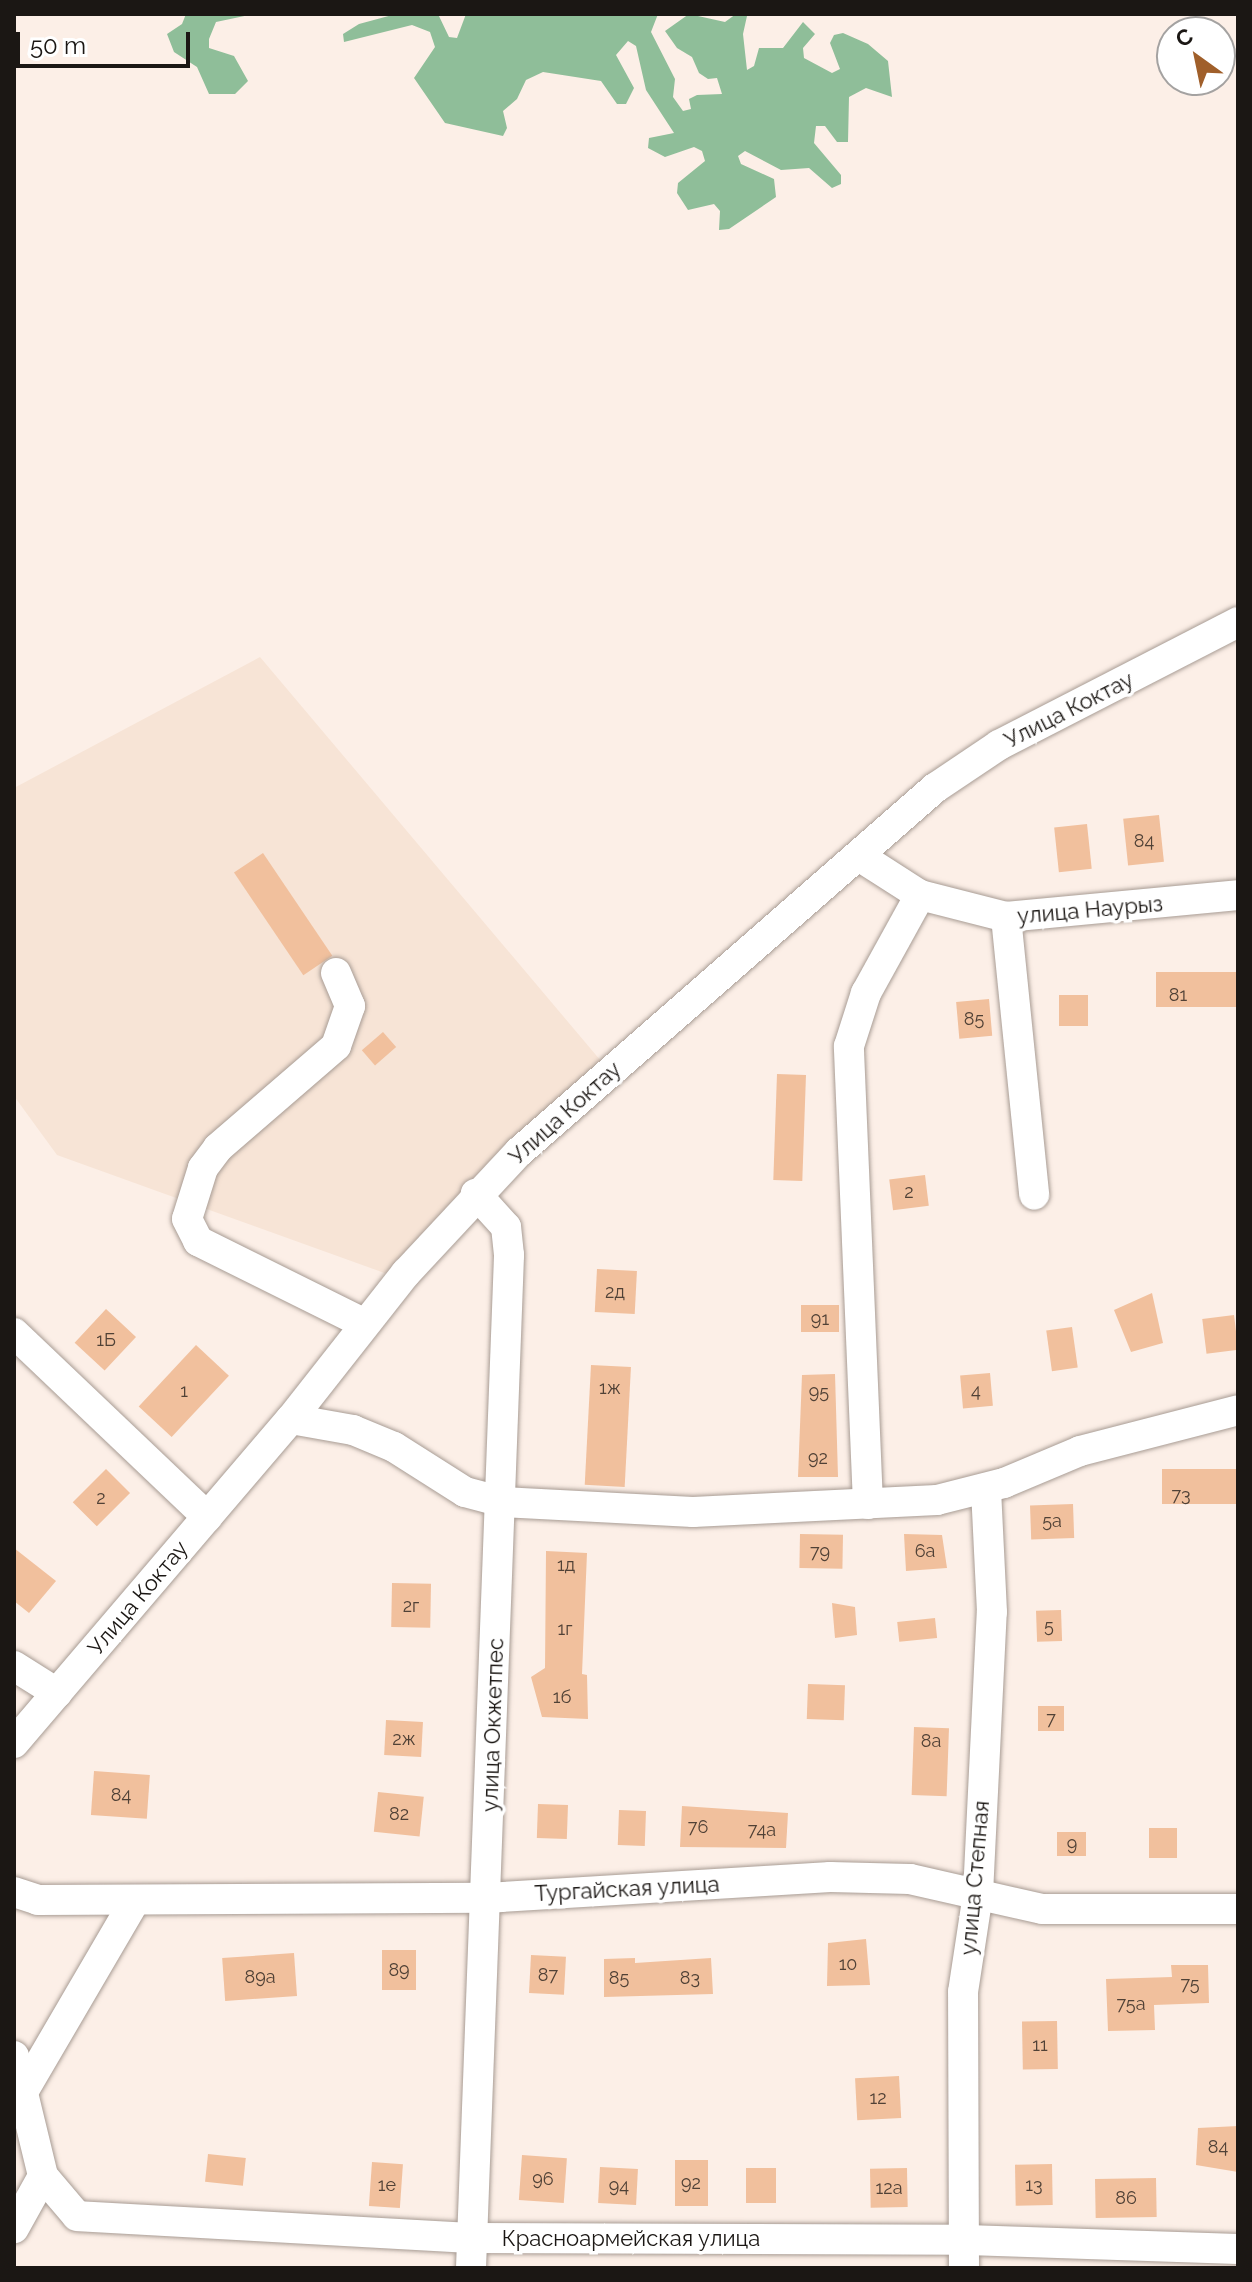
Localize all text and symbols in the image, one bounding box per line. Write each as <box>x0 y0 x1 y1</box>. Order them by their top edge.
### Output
scale bar <box>20 16 194 66</box>
north arrow <box>1156 16 1236 96</box>
text: С <box>1171 23 1197 53</box>
text: 50 m <box>30 31 86 60</box>
street label: Улица Коктау <box>1000 666 1138 754</box>
house number: 84 <box>1134 830 1154 852</box>
street label: улица Наурыз <box>1016 890 1164 930</box>
house number: 81 <box>1169 984 1187 1006</box>
house number: 85 <box>964 1008 984 1030</box>
street label: Улица Коктау <box>504 1056 626 1170</box>
house number: 2 <box>904 1181 914 1203</box>
house number: 2д <box>605 1281 625 1303</box>
house number: 91 <box>811 1308 829 1330</box>
house number: 1Б <box>96 1329 116 1351</box>
house number: 1ж <box>599 1377 621 1399</box>
house number: 1 <box>180 1380 188 1402</box>
house number: 4 <box>971 1380 981 1402</box>
house number: 95 <box>809 1381 829 1403</box>
house number: 92 <box>808 1447 828 1469</box>
house number: 73 <box>1171 1484 1191 1506</box>
house number: 2 <box>96 1487 106 1509</box>
house number: 5а <box>1042 1510 1062 1532</box>
street label: Улица Коктау <box>82 1535 194 1661</box>
house number: 6а <box>915 1540 935 1562</box>
house number: 79 <box>810 1541 830 1563</box>
house number: 1д <box>557 1554 575 1576</box>
house number: 2г <box>403 1595 419 1617</box>
house number: 5 <box>1044 1615 1054 1637</box>
house number: 1г <box>558 1618 572 1640</box>
street label: улица Окжетпес <box>477 1638 509 1812</box>
house number: 1б <box>553 1686 571 1708</box>
house number: 7 <box>1046 1708 1056 1730</box>
house number: 2ж <box>392 1728 416 1750</box>
house number: 8а <box>921 1730 941 1752</box>
house number: 84 <box>111 1784 131 1806</box>
street label: улица Степная <box>955 1800 995 1956</box>
house number: 82 <box>389 1803 409 1825</box>
house number: 76 <box>688 1816 708 1838</box>
house number: 74а <box>748 1819 776 1841</box>
house number: 9 <box>1067 1833 1077 1855</box>
street label: Тургайская улица <box>534 1871 720 1907</box>
house number: 10 <box>839 1953 857 1975</box>
house number: 89 <box>388 1959 410 1981</box>
house number: 87 <box>538 1964 558 1986</box>
house number: 89а <box>244 1966 276 1988</box>
house number: 85 <box>609 1967 629 1989</box>
house number: 83 <box>680 1967 700 1989</box>
house number: 75 <box>1180 1973 1200 1995</box>
house number: 75а <box>1117 1993 1145 2015</box>
house number: 11 <box>1032 2034 1048 2056</box>
house number: 12 <box>869 2087 887 2109</box>
house number: 84 <box>1208 2136 1228 2158</box>
house number: 96 <box>532 2168 554 2190</box>
house number: 92 <box>681 2172 701 2194</box>
house number: 1e <box>378 2174 396 2196</box>
house number: 13 <box>1025 2174 1043 2196</box>
house number: 94 <box>609 2175 629 2197</box>
house number: 12а <box>876 2177 902 2199</box>
house number: 86 <box>1115 2187 1137 2209</box>
street label: Красноармейская улица <box>501 2226 761 2252</box>

